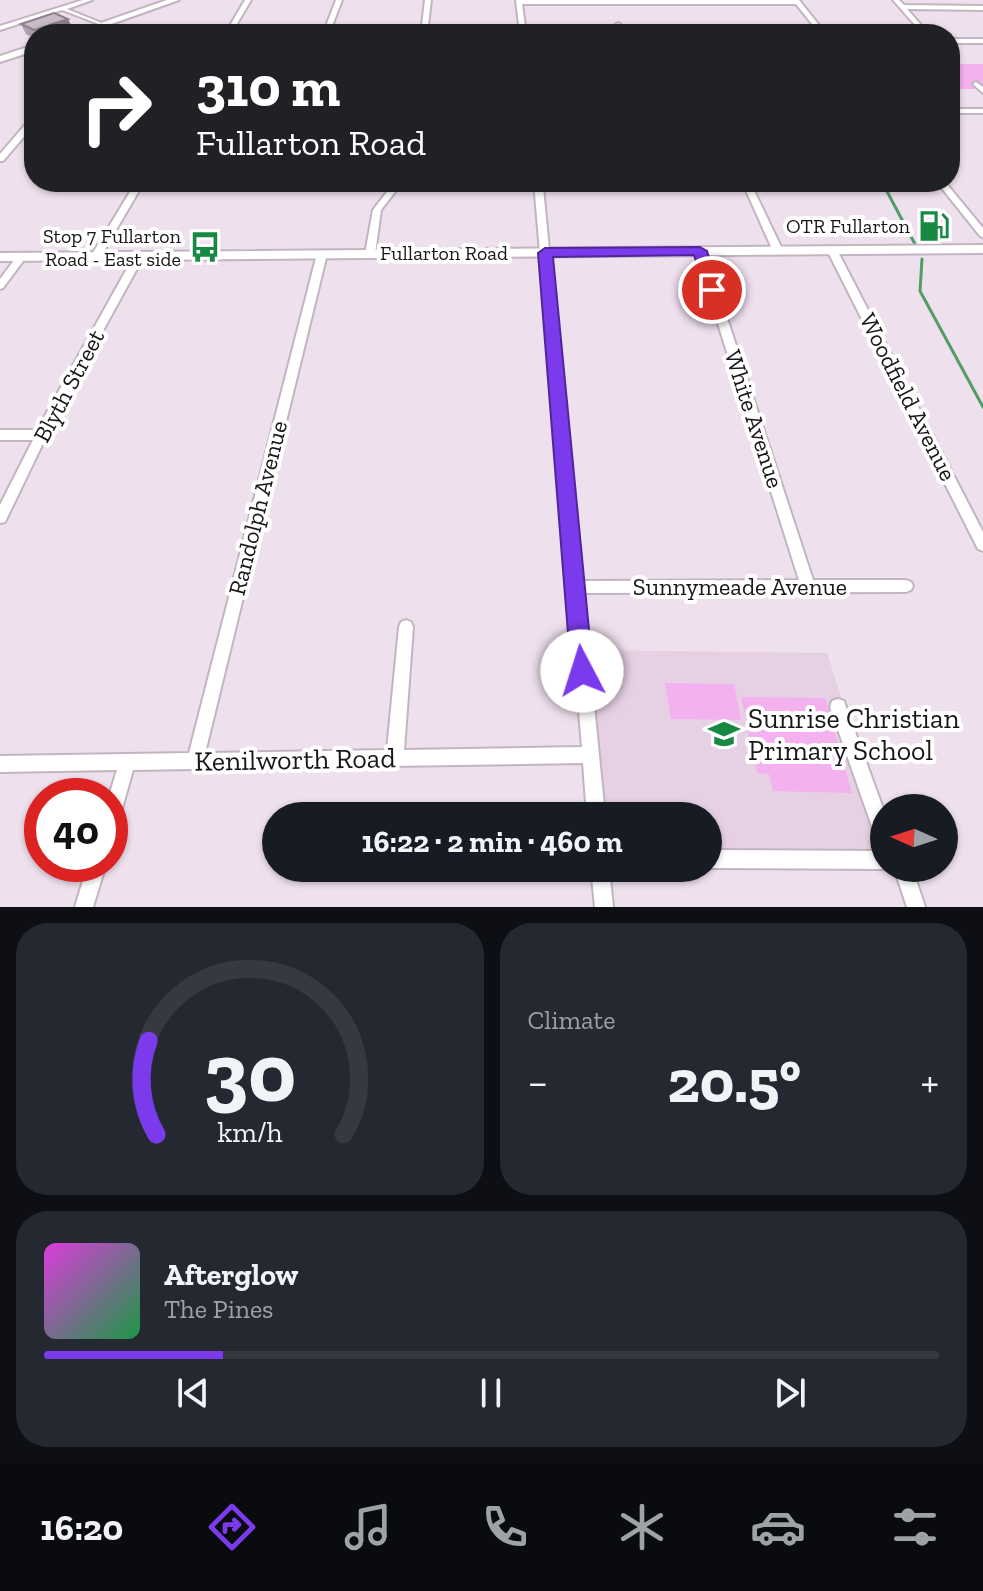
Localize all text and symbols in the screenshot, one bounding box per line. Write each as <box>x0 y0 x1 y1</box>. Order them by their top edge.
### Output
text: 310 m <box>196 53 340 120</box>
icon: right <box>64 56 168 160</box>
text: Fullarton Road <box>196 121 426 164</box>
fuel station icon: OTR Fullarton <box>917 209 951 243</box>
place label: OTR Fullarton <box>786 214 911 238</box>
place label: Stop 7 Fullarton Road - East side <box>43 224 182 271</box>
bus stop icon: Stop 7 Fullarton Road - East side <box>188 230 222 264</box>
street label: Fullarton Road <box>380 241 508 265</box>
pin <box>678 256 746 324</box>
icon: arrive <box>690 268 734 312</box>
street label: Woodfield Avenue <box>854 308 963 485</box>
street label: Blyth Street <box>27 324 110 447</box>
street label: White Avenue <box>719 346 790 492</box>
street label: Randolph Avenue <box>222 417 293 598</box>
street label: Sunnymeade Avenue <box>633 572 847 601</box>
position arrow <box>540 629 624 713</box>
place label: Sunrise Christian Primary School <box>748 702 960 767</box>
school or university icon: Sunrise Christian Primary School <box>707 717 741 751</box>
street label: Kenilworth Road <box>194 741 396 778</box>
speed limit sign: 40 <box>24 778 128 882</box>
north arrow <box>870 794 958 882</box>
map controls <box>870 794 958 882</box>
text: 16:22 · 2 min · 460 m <box>361 824 623 860</box>
text: Climate <box>528 1004 615 1036</box>
text: 30 <box>204 1022 296 1122</box>
text: 20.5° <box>668 1045 801 1117</box>
text: − <box>528 1055 548 1108</box>
text: + <box>920 1055 939 1108</box>
text: km/h <box>217 1115 282 1149</box>
text: Afterglow <box>164 1257 298 1293</box>
text: The Pines <box>164 1293 274 1325</box>
icon: previous <box>171 1371 215 1415</box>
icon: pause <box>469 1371 513 1415</box>
icon: next <box>768 1371 812 1415</box>
icon: directions <box>204 1499 260 1555</box>
icon: music <box>340 1499 396 1555</box>
icon: phone <box>477 1499 533 1555</box>
icon: climate <box>614 1499 670 1555</box>
icon: car <box>750 1499 806 1555</box>
icon: filters <box>887 1499 943 1555</box>
text: 16:20 <box>40 1506 123 1549</box>

